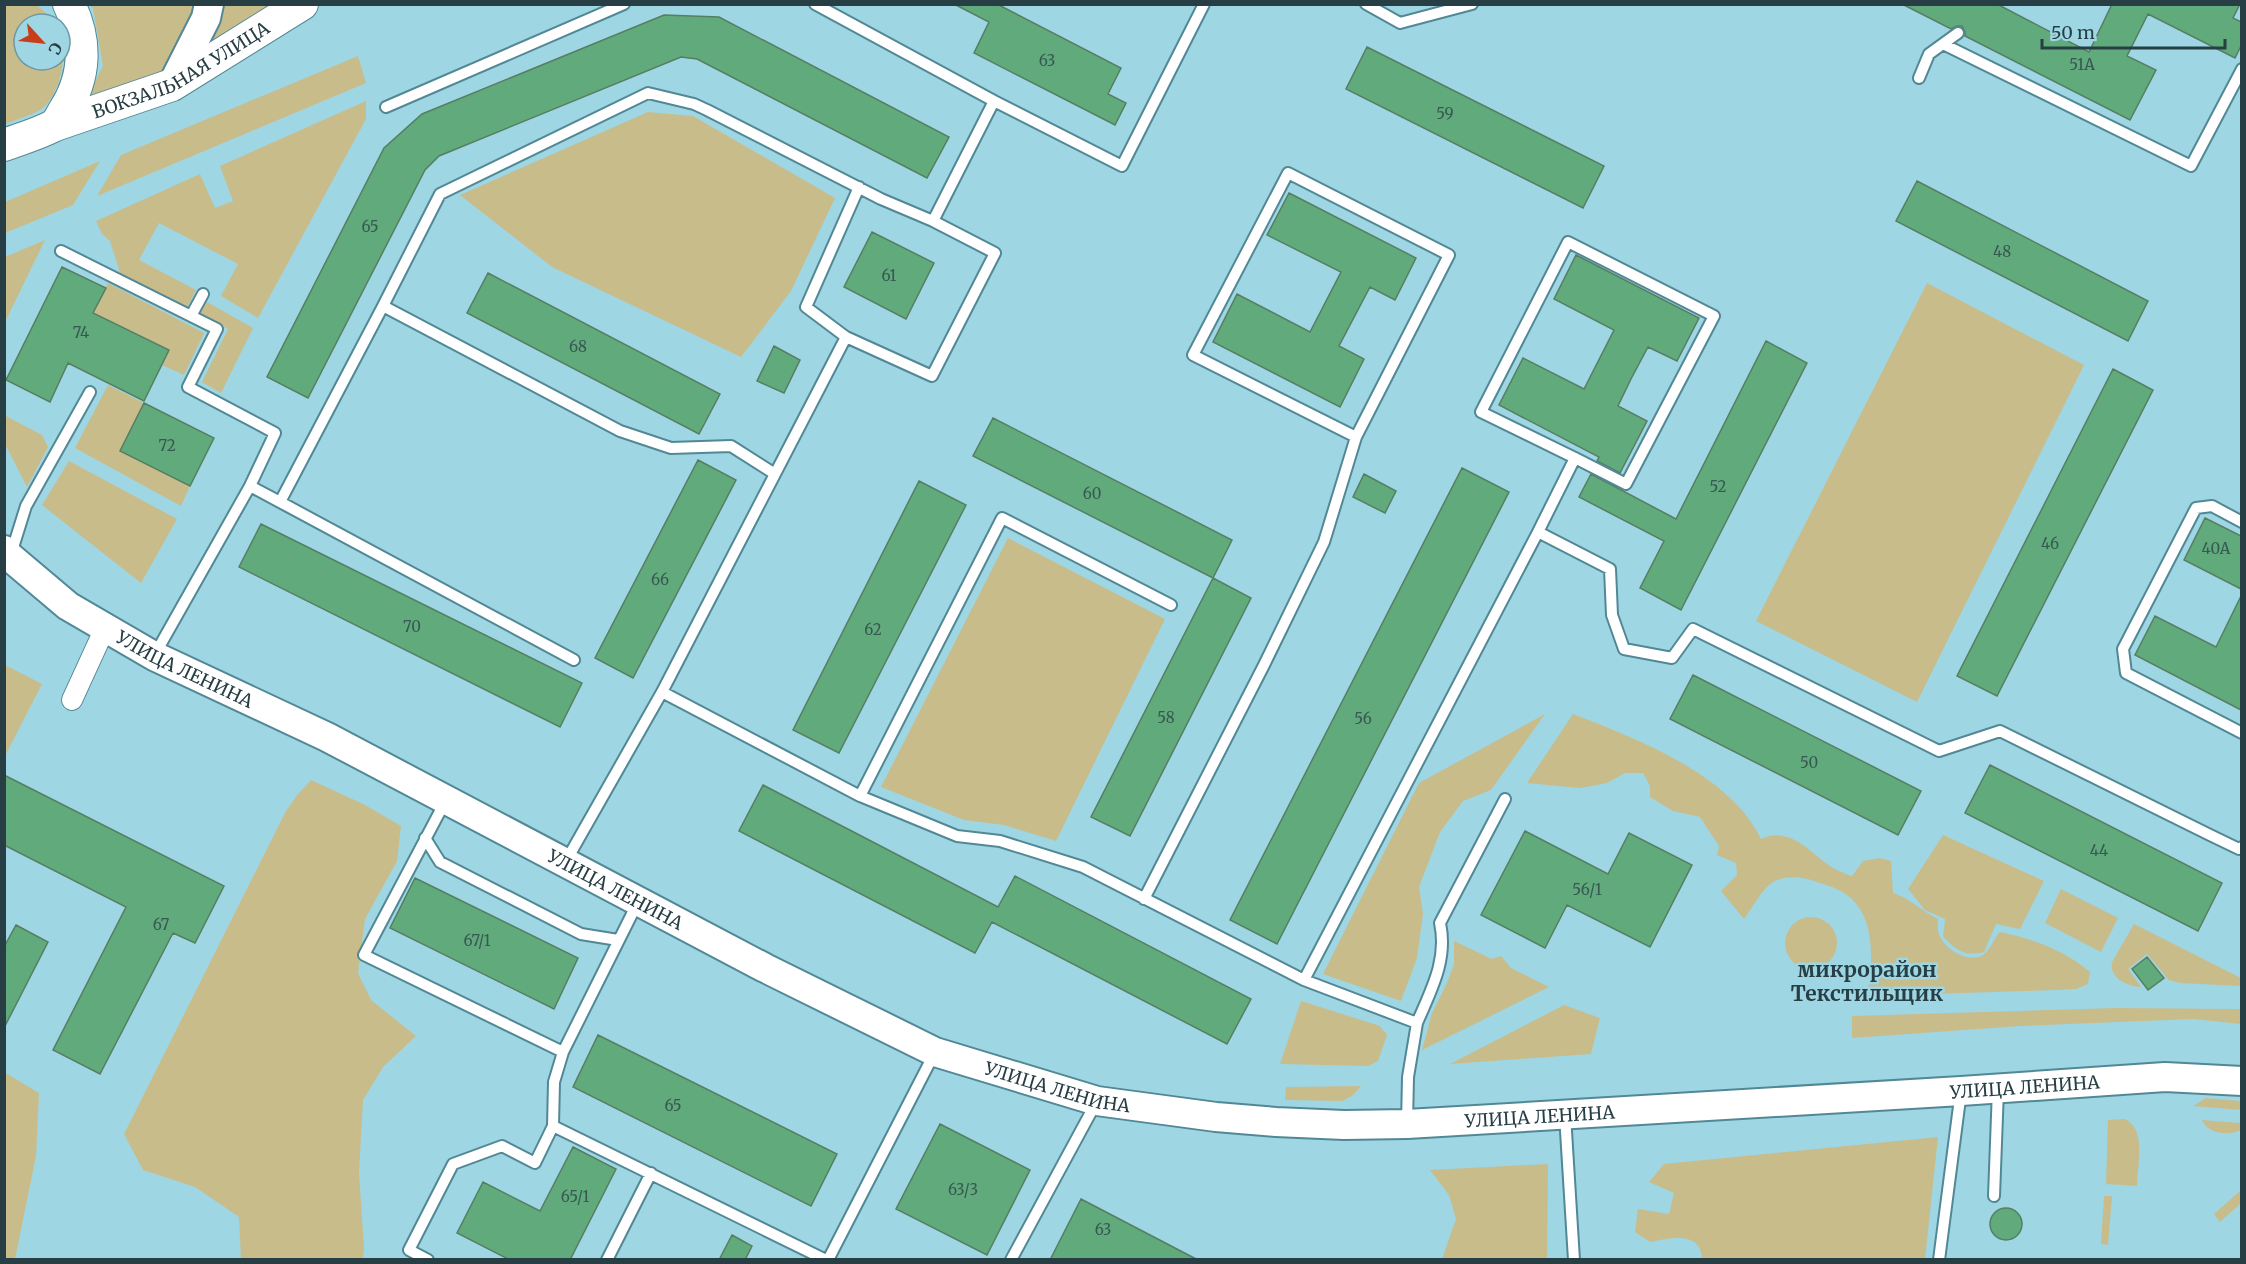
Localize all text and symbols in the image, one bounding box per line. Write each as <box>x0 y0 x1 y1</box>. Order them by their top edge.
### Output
north arrow <box>12 12 72 72</box>
scale bar <box>2042 12 2225 50</box>
street label: ВОКЗАЛЬНАЯ УЛИЦА <box>89 16 274 123</box>
text: 50 m <box>2051 21 2095 44</box>
text: С <box>44 40 67 58</box>
house number: 63 <box>1039 51 1055 70</box>
house number: 51А <box>2069 55 2095 74</box>
house number: 59 <box>1436 104 1454 123</box>
house number: 65 <box>361 217 379 236</box>
house number: 48 <box>1993 242 2011 261</box>
house number: 61 <box>882 266 897 285</box>
house number: 74 <box>73 323 89 342</box>
house number: 68 <box>569 337 587 356</box>
house number: 72 <box>158 436 176 455</box>
house number: 52 <box>1709 477 1727 496</box>
house number: 60 <box>1083 484 1101 503</box>
house number: 46 <box>2041 534 2059 553</box>
house number: 40А <box>2202 539 2231 558</box>
house number: 66 <box>651 570 669 589</box>
house number: 70 <box>403 617 421 636</box>
house number: 62 <box>864 620 882 639</box>
street label: УЛИЦА ЛЕНИНА <box>111 625 257 713</box>
house number: 58 <box>1157 708 1175 727</box>
house number: 56 <box>1354 709 1372 728</box>
house number: 50 <box>1800 753 1818 772</box>
house number: 44 <box>2090 841 2108 860</box>
street label: УЛИЦА ЛЕНИНА <box>543 844 688 935</box>
house number: 56/1 <box>1572 880 1602 899</box>
house number: 67 <box>153 915 170 934</box>
house number: 67/1 <box>464 931 491 950</box>
district label: микрорайон Текстильщик <box>1791 956 1943 1007</box>
street label: УЛИЦА ЛЕНИНА <box>981 1056 1132 1117</box>
street label: УЛИЦА ЛЕНИНА <box>1948 1070 2101 1103</box>
house number: 65 <box>664 1096 682 1115</box>
street label: УЛИЦА ЛЕНИНА <box>1463 1100 1616 1132</box>
house number: 63/3 <box>948 1180 978 1199</box>
house number: 65/1 <box>561 1187 589 1206</box>
house number: 63 <box>1095 1220 1111 1239</box>

